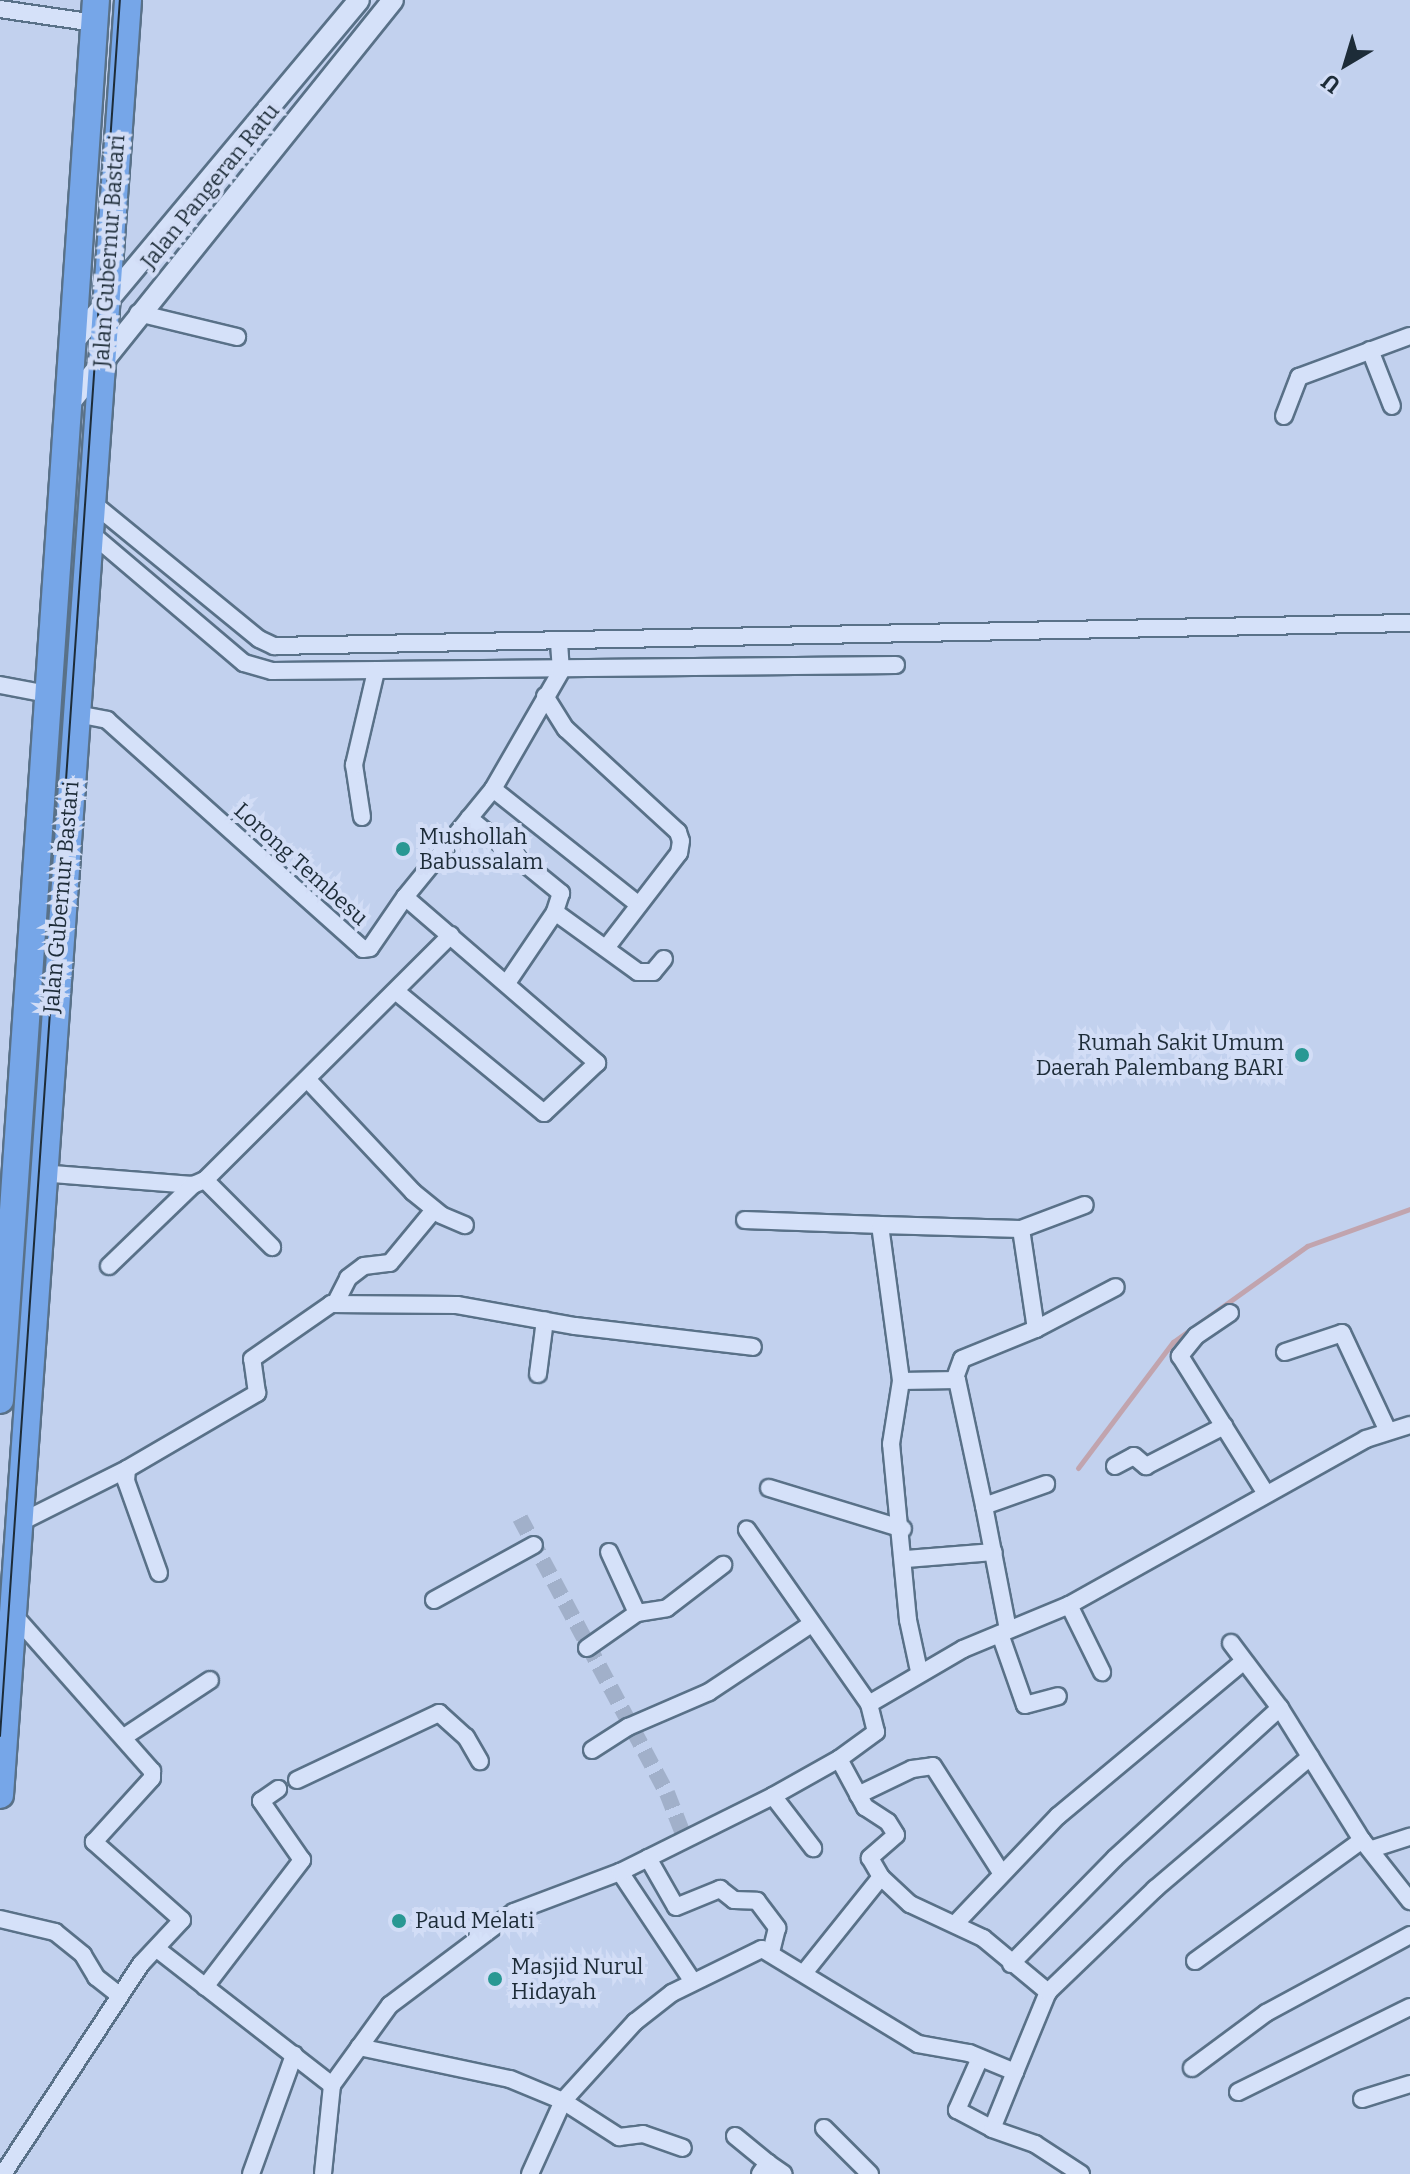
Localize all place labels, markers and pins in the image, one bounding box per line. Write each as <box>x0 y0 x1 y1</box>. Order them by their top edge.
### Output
place label: Mushollah Babussalam <box>419 823 543 874</box>
marker: Mushollah Babussalam <box>394 840 412 858</box>
place label: Rumah Sakit Umum Daerah Palembang BARI <box>1036 1029 1284 1080</box>
marker: Rumah Sakit Umum Daerah Palembang BARI <box>1291 1044 1313 1066</box>
place label: Paud Melati <box>415 1908 535 1934</box>
marker: Paud Melati <box>390 1912 408 1930</box>
place label: Masjid Nurul Hidayah <box>511 1953 643 2004</box>
marker: Masjid Nurul Hidayah <box>486 1970 504 1988</box>

